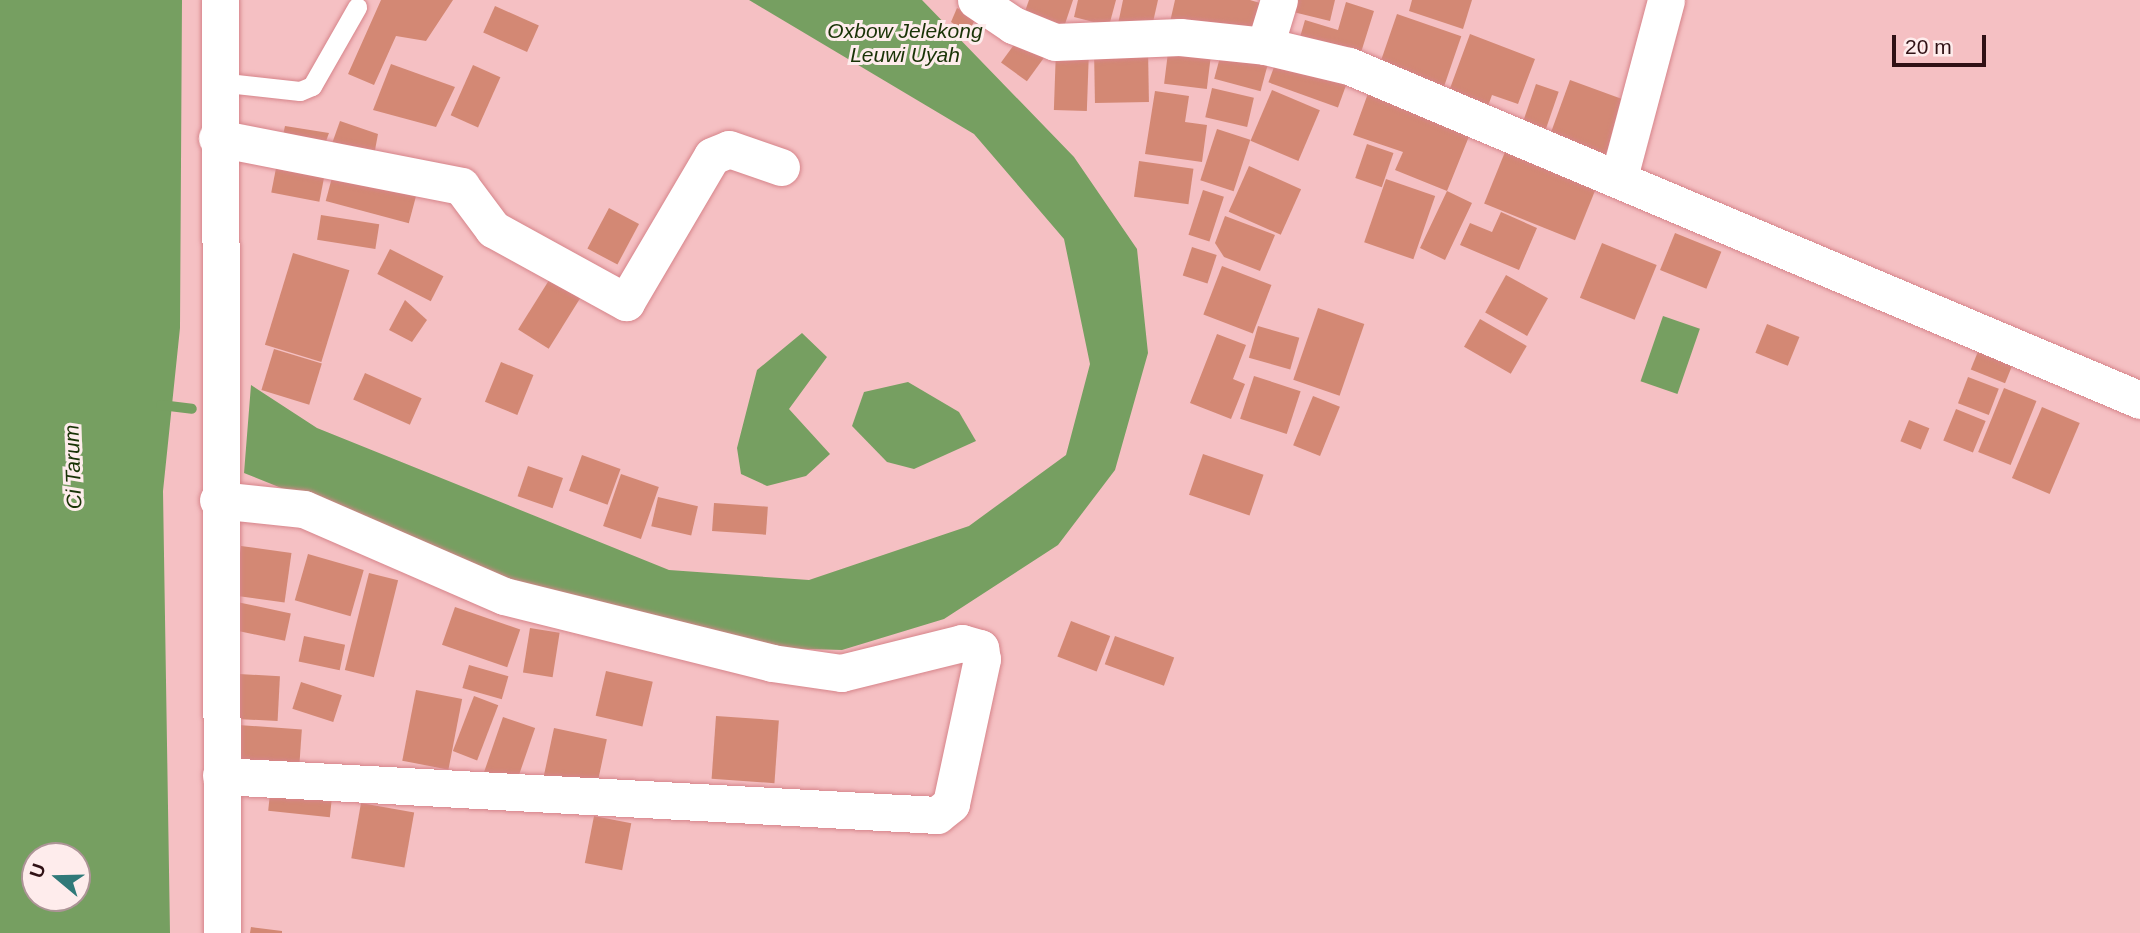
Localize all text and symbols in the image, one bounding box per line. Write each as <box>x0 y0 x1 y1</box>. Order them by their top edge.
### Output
water label: Oxbow Jelekong Leuwi Uyah <box>827 18 983 68</box>
scale bar <box>1895 21 1990 65</box>
text: 20 m <box>1905 35 1952 58</box>
water label: Ci Tarum <box>59 424 87 510</box>
north arrow <box>21 842 91 912</box>
text: U <box>25 861 50 881</box>

